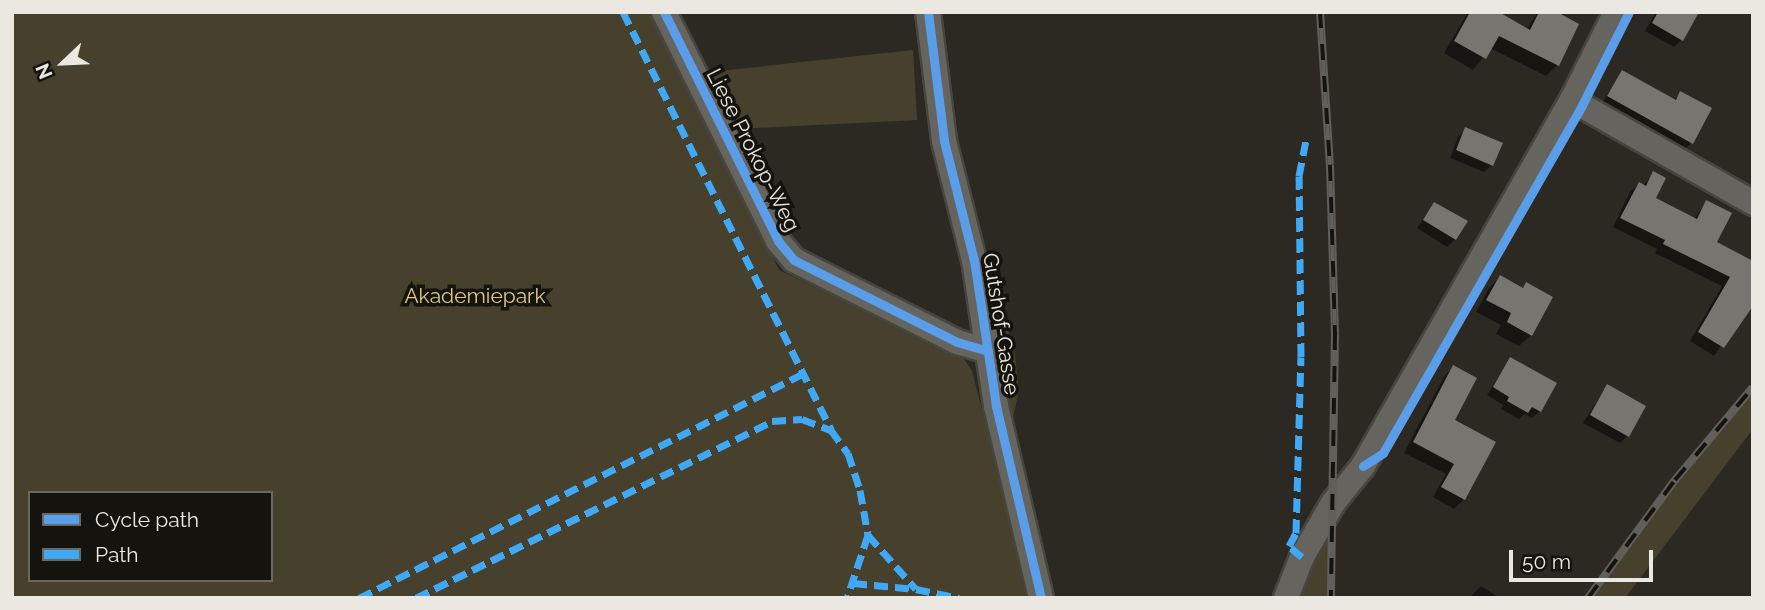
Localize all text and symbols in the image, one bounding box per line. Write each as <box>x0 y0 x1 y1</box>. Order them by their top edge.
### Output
north arrow <box>28 28 98 98</box>
text: N <box>31 60 57 82</box>
street label: Liese Prokop-Weg <box>701 64 805 236</box>
street label: Gutshof-Gasse <box>977 251 1025 397</box>
park label: Akademiepark <box>404 283 546 309</box>
legend <box>28 491 273 582</box>
text: Cycle path <box>95 507 199 532</box>
scale bar <box>1513 536 1656 580</box>
text: Path <box>95 542 139 567</box>
text: 50 m <box>1522 549 1571 574</box>

